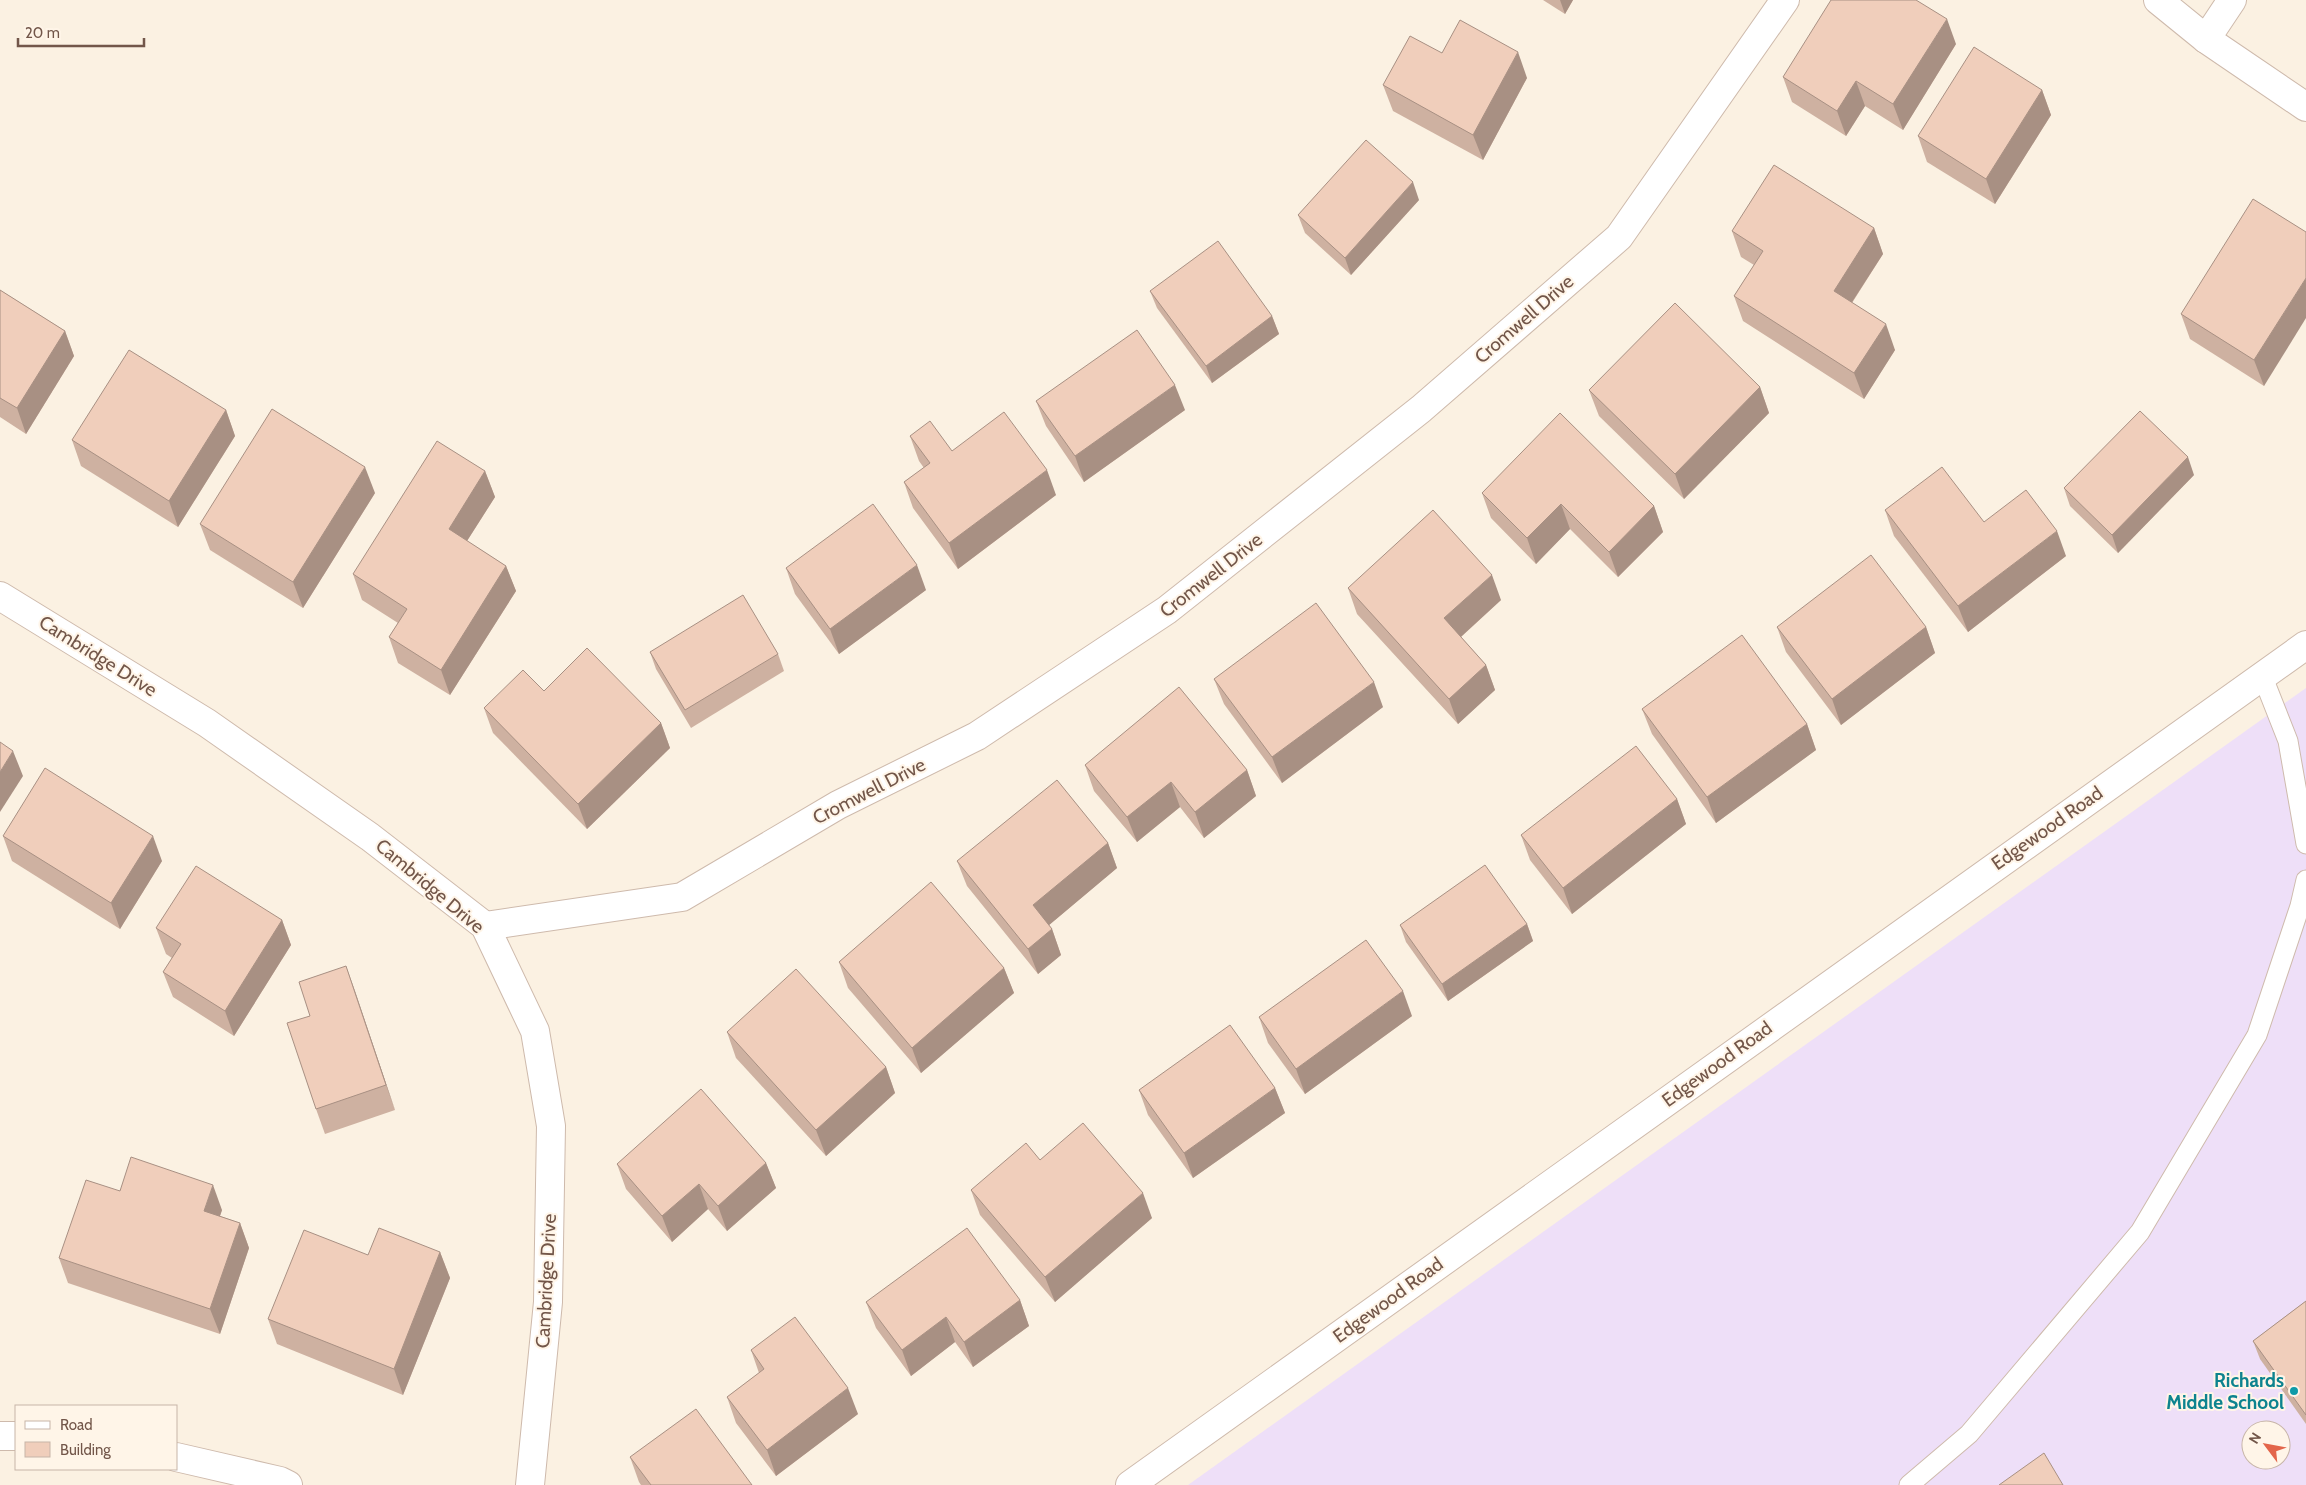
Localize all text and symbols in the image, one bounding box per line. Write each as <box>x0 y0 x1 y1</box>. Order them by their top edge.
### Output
scale bar <box>18 15 144 47</box>
text: 20 m <box>25 24 60 42</box>
street label: Cromwell Drive <box>1470 270 1578 368</box>
street label: Cromwell Drive <box>1155 528 1267 622</box>
street label: Cambridge Drive <box>35 611 161 702</box>
street label: Cromwell Drive <box>809 753 930 829</box>
street label: Edgewood Road <box>1987 781 2107 875</box>
street label: Cambridge Drive <box>371 834 489 938</box>
street label: Edgewood Road <box>1657 1016 1777 1112</box>
street label: Cambridge Drive <box>531 1213 561 1349</box>
street label: Edgewood Road <box>1328 1252 1448 1348</box>
place label: Richards Middle School <box>2166 1369 2284 1414</box>
marker: Richards Middle School <box>2288 1385 2300 1397</box>
legend <box>15 1405 178 1470</box>
text: Road <box>60 1416 93 1434</box>
north arrow <box>2241 1420 2291 1470</box>
text: N <box>2245 1429 2265 1447</box>
text: Building <box>60 1441 111 1459</box>

